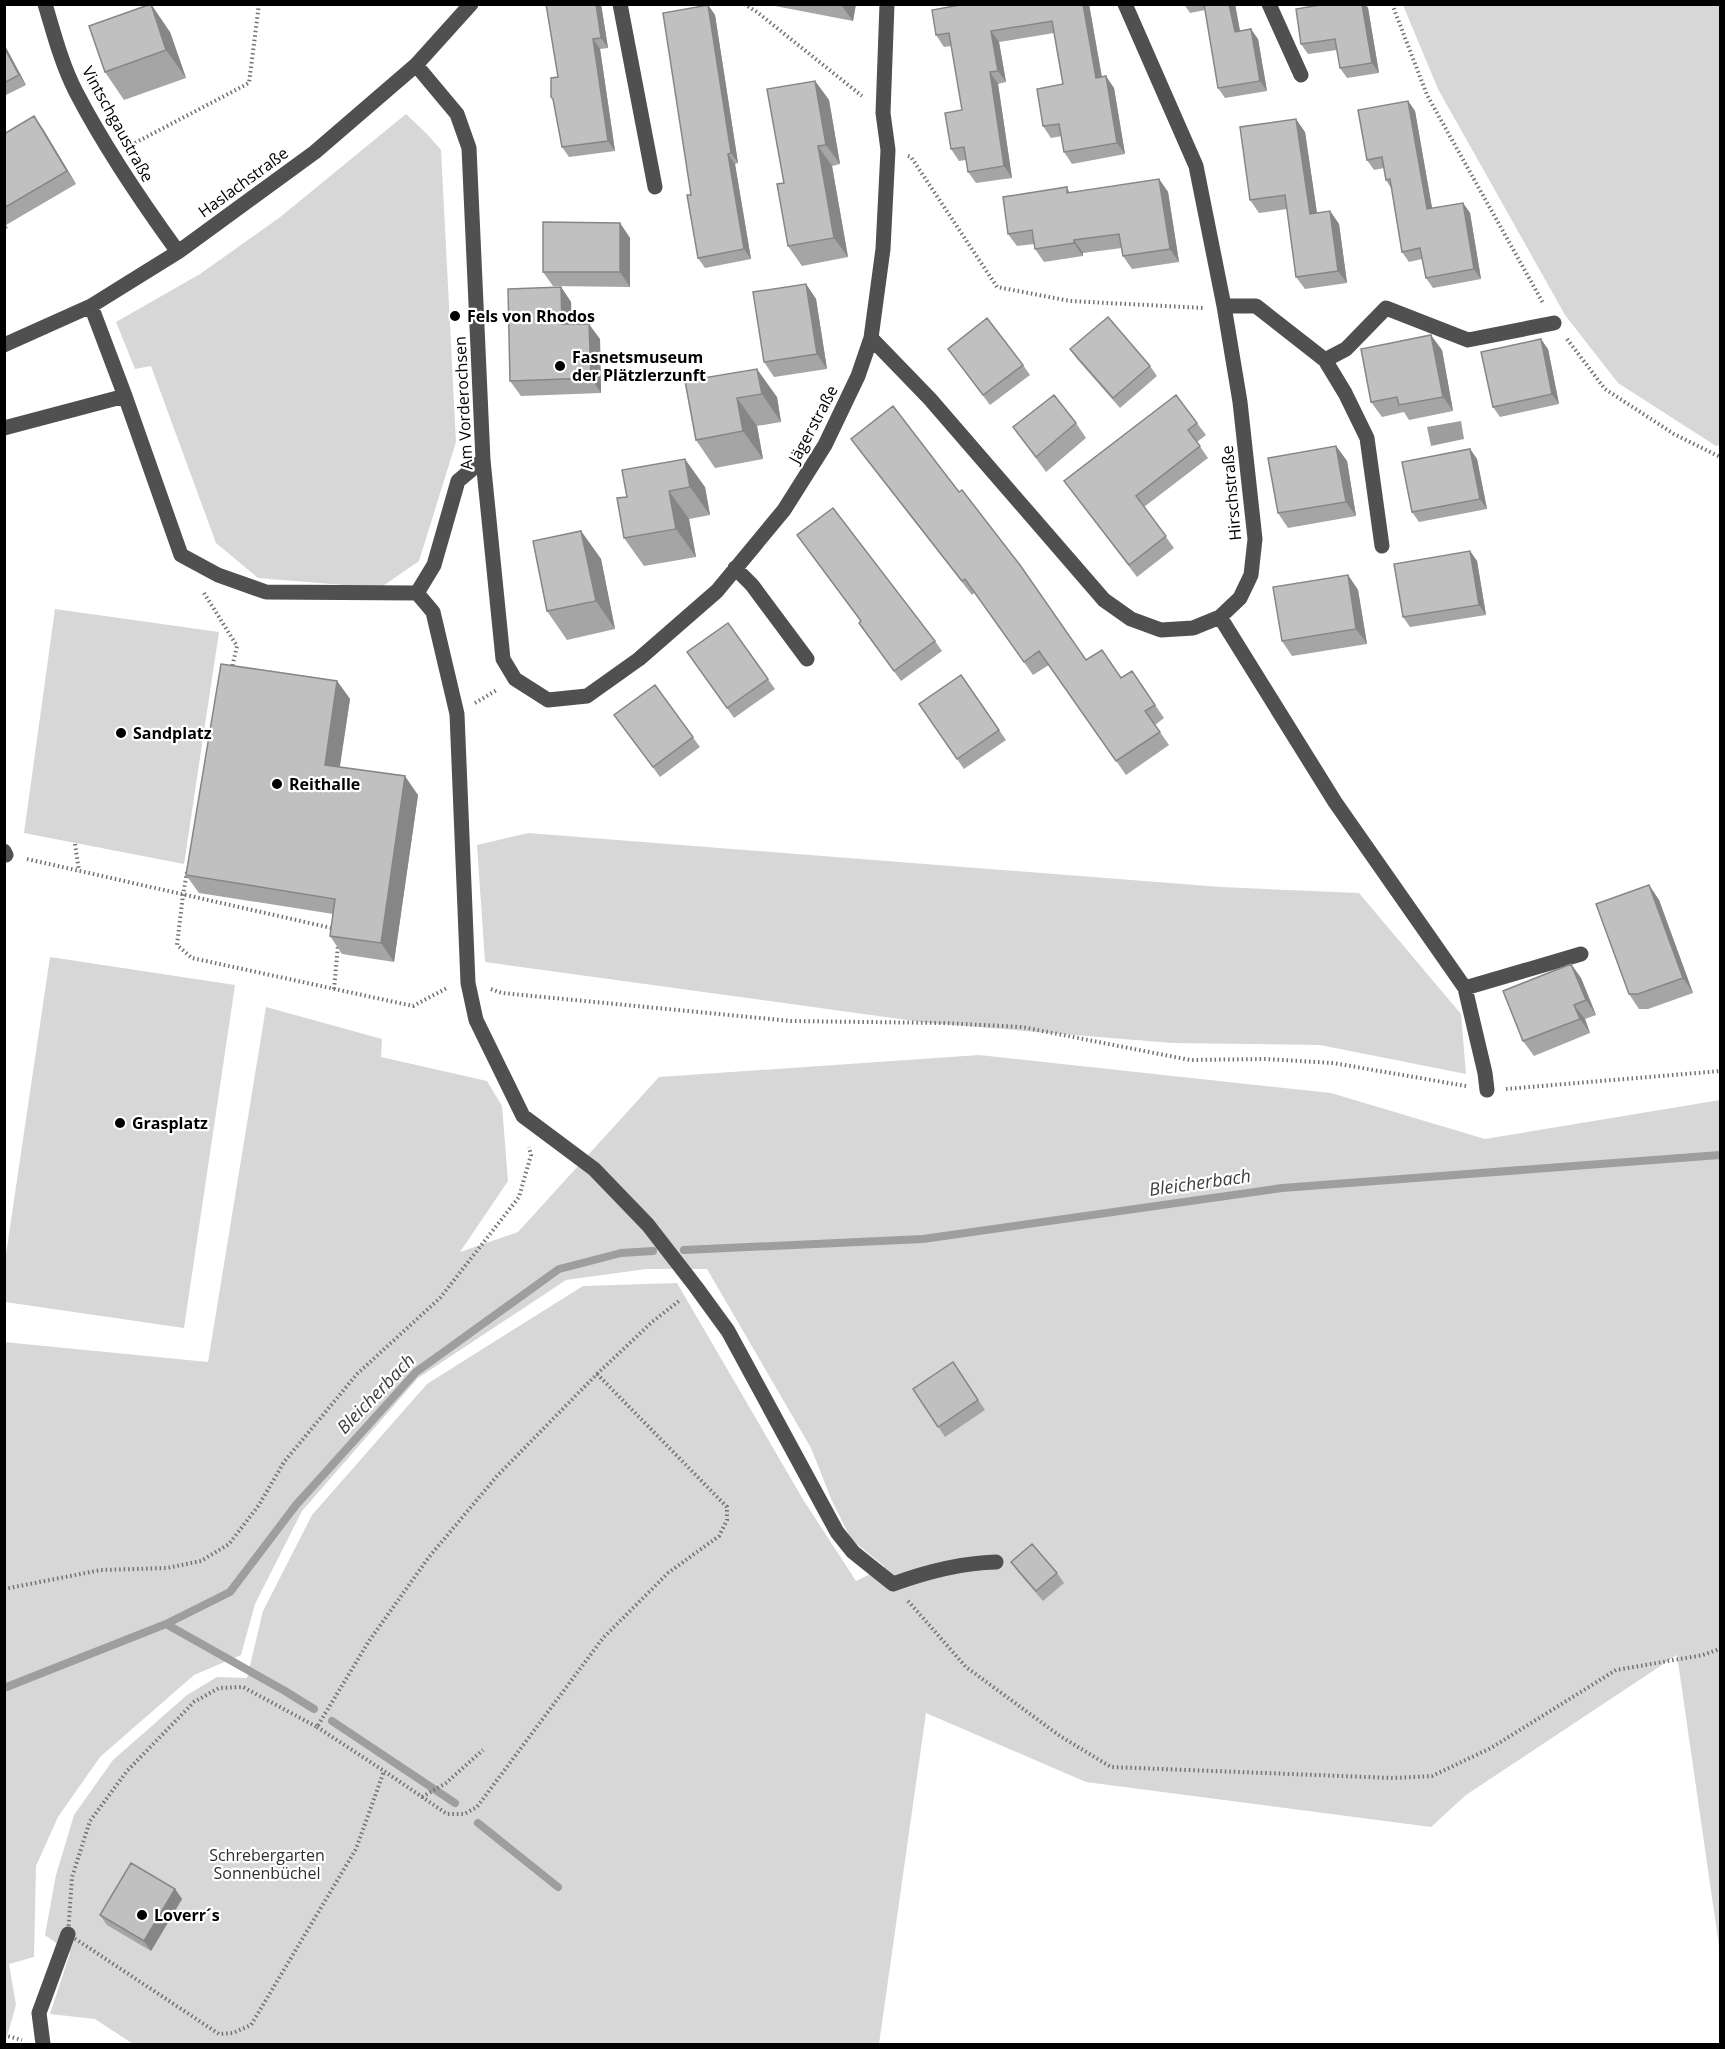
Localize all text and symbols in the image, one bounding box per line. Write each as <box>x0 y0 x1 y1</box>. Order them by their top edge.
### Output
street label: Vintschgaustraße <box>77 62 159 186</box>
street label: Haslachstraße <box>193 142 293 222</box>
place label: Fels von Rhodos <box>467 305 595 327</box>
marker: Fels von Rhodos <box>448 309 462 323</box>
street label: Am Vorderochsen <box>449 336 477 470</box>
place label: Fasnetsmuseum der Plätzlerzunft <box>572 346 706 386</box>
marker: Fasnetsmuseum der Plätzlerzunft <box>553 359 567 373</box>
street label: Jägerstraße <box>782 381 843 469</box>
street label: Hirschstraße <box>1216 445 1246 541</box>
place label: Sandplatz <box>133 722 212 744</box>
marker: Sandplatz <box>114 726 128 740</box>
place label: Reithalle <box>289 773 360 795</box>
marker: Reithalle <box>270 777 284 791</box>
place label: Grasplatz <box>132 1112 208 1134</box>
marker: Grasplatz <box>113 1116 127 1130</box>
water label: Bleicherbach <box>1147 1163 1252 1201</box>
water label: Bleicherbach <box>331 1348 420 1439</box>
park label: Schrebergarten Sonnenbüchel <box>209 1844 325 1884</box>
place label: Loverr´s <box>154 1904 220 1926</box>
marker: Loverr´s <box>135 1908 149 1922</box>

